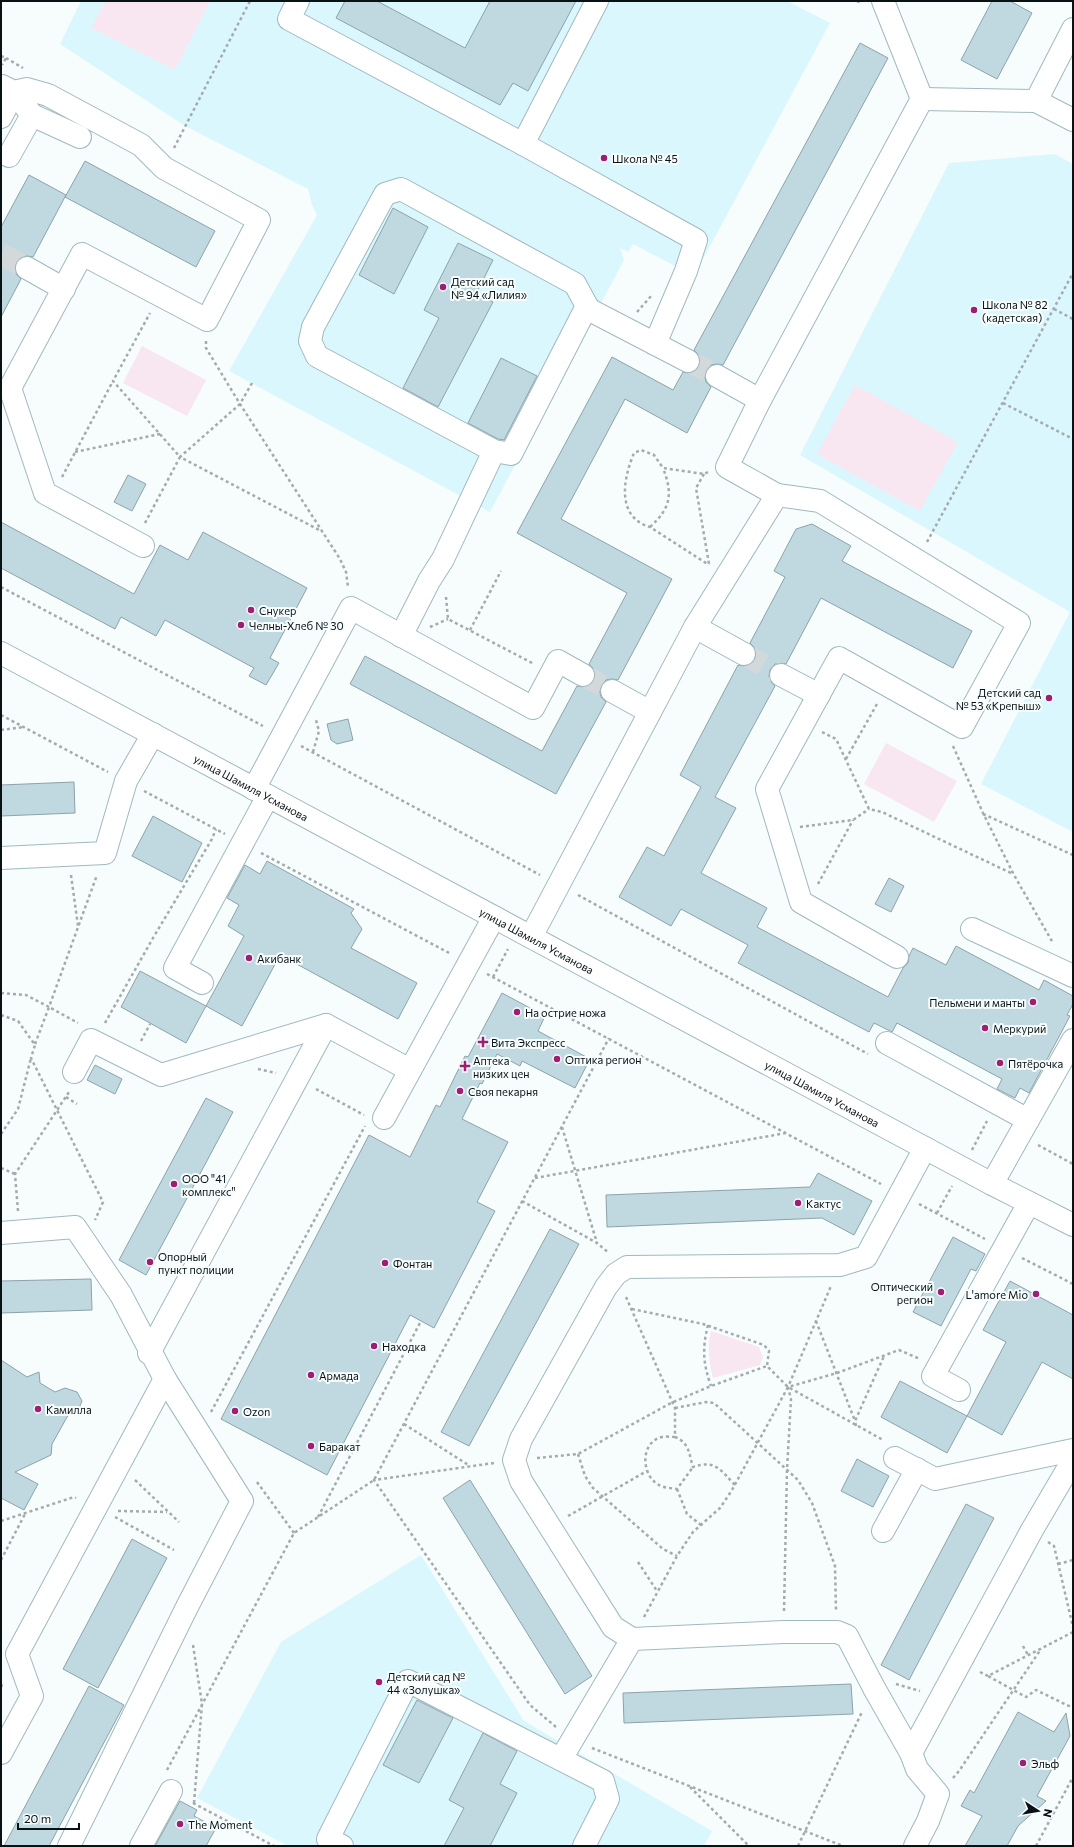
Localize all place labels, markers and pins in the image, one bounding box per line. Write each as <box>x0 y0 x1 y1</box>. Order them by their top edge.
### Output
place label: Школа № 45 <box>612 152 678 165</box>
marker: Школа № 45 <box>599 153 609 163</box>
place label: Детский сад № 94 «Лилия» <box>451 275 527 301</box>
marker: Детский сад № 94 «Лилия» <box>438 282 448 292</box>
place label: Школа № 82 (кадетская) <box>982 298 1048 324</box>
marker: Школа № 82 (кадетская) <box>969 305 979 315</box>
place label: Снукер <box>259 604 296 617</box>
marker: Снукер <box>246 605 256 615</box>
place label: Челны-Хлеб № 30 <box>249 619 344 632</box>
marker: Челны-Хлеб № 30 <box>236 620 246 630</box>
place label: Детский сад № 53 «Крепыш» <box>956 686 1042 712</box>
marker: Детский сад № 53 «Крепыш» <box>1044 693 1054 703</box>
place label: Акибанк <box>257 952 301 965</box>
marker: Акибанк <box>244 953 254 963</box>
place label: Пельмени и манты <box>929 996 1025 1009</box>
marker: Пельмени и манты <box>1028 997 1038 1007</box>
place label: На острие ножа <box>525 1006 606 1019</box>
marker: На острие ножа <box>512 1007 522 1017</box>
place label: Меркурий <box>993 1022 1046 1035</box>
marker: Меркурий <box>980 1023 990 1033</box>
place label: Вита Экспресс <box>491 1036 565 1049</box>
marker: Вита Экспресс <box>478 1037 488 1047</box>
place label: Оптика регион <box>565 1053 642 1066</box>
place label: Аптека низких цен <box>473 1054 530 1080</box>
marker: Оптика регион <box>552 1054 562 1064</box>
place label: Пятёрочка <box>1008 1057 1063 1070</box>
marker: Пятёрочка <box>995 1058 1005 1068</box>
marker: Аптека низких цен <box>460 1061 470 1071</box>
place label: Своя пекарня <box>468 1085 538 1098</box>
marker: Своя пекарня <box>455 1086 465 1096</box>
place label: ООО "41 комплекс" <box>182 1172 236 1198</box>
marker: ООО "41 комплекс" <box>169 1179 179 1189</box>
place label: Кактус <box>806 1197 841 1210</box>
marker: Кактус <box>793 1198 803 1208</box>
place label: Опорный пункт полиции <box>158 1250 234 1276</box>
marker: Опорный пункт полиции <box>145 1257 155 1267</box>
place label: Фонтан <box>393 1257 432 1270</box>
marker: Фонтан <box>380 1258 390 1268</box>
place label: Оптический регион <box>871 1280 933 1306</box>
marker: Оптический регион <box>936 1287 946 1297</box>
place label: L'amore Mio <box>966 1288 1028 1301</box>
marker: L'amore Mio <box>1031 1289 1041 1299</box>
place label: Находка <box>382 1340 426 1353</box>
marker: Находка <box>369 1341 379 1351</box>
place label: Армада <box>319 1369 359 1382</box>
marker: Армада <box>306 1370 316 1380</box>
place label: Камилла <box>46 1403 92 1416</box>
marker: Камилла <box>33 1404 43 1414</box>
place label: Ozon <box>243 1405 270 1418</box>
marker: Ozon <box>230 1406 240 1416</box>
place label: Баракат <box>319 1440 361 1453</box>
marker: Баракат <box>306 1441 316 1451</box>
place label: Детский сад № 44 «Золушка» <box>387 1670 465 1696</box>
marker: Детский сад № 44 «Золушка» <box>374 1677 384 1687</box>
place label: Эльф <box>1031 1757 1059 1770</box>
marker: Эльф <box>1018 1758 1028 1768</box>
place label: The Moment <box>188 1818 253 1831</box>
marker: The Moment <box>175 1819 185 1829</box>

